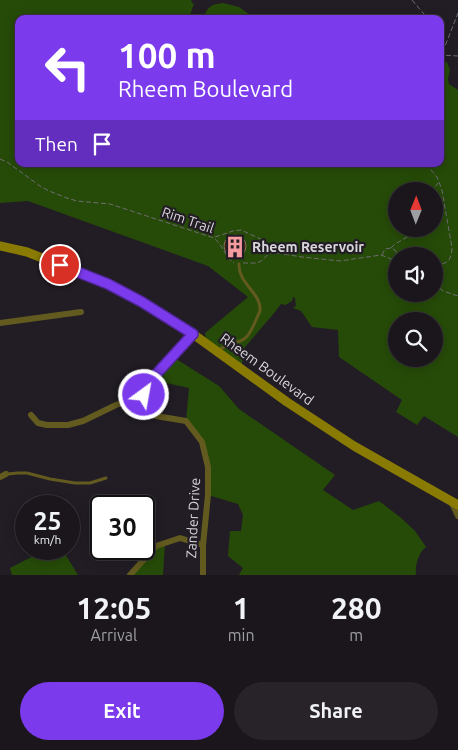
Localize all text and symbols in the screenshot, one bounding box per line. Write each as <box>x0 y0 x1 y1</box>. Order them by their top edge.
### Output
icon: left <box>35 35 100 100</box>
text: 100 m <box>118 35 216 75</box>
text: Rheem Boulevard <box>118 76 293 101</box>
icon: arrive <box>88 130 116 158</box>
text: Then <box>35 133 78 155</box>
north arrow <box>388 182 442 238</box>
map controls <box>388 182 443 367</box>
street label: Rim Trail <box>160 204 217 237</box>
building icon: Rheem Reservoir <box>222 234 248 260</box>
place label: Rheem Reservoir <box>252 239 364 255</box>
pin <box>39 244 81 286</box>
button: sound <box>388 247 443 302</box>
icon: arrive <box>46 251 74 279</box>
button: search <box>388 312 443 367</box>
street label: Rheem Boulevard <box>217 330 317 408</box>
position arrow <box>117 368 169 420</box>
street label: Zander Drive <box>183 477 203 559</box>
speed limit sign: 30 <box>90 495 155 560</box>
text: 25 <box>33 507 62 535</box>
text: km/h <box>34 533 61 546</box>
text: 12:05 <box>76 591 151 625</box>
text: 1 <box>233 591 250 625</box>
text: 280 <box>331 591 382 625</box>
text: Arrival <box>91 626 137 644</box>
text: min <box>228 626 255 644</box>
text: m <box>349 626 363 644</box>
button: Exit <box>20 682 224 740</box>
button: Share <box>234 682 438 740</box>

